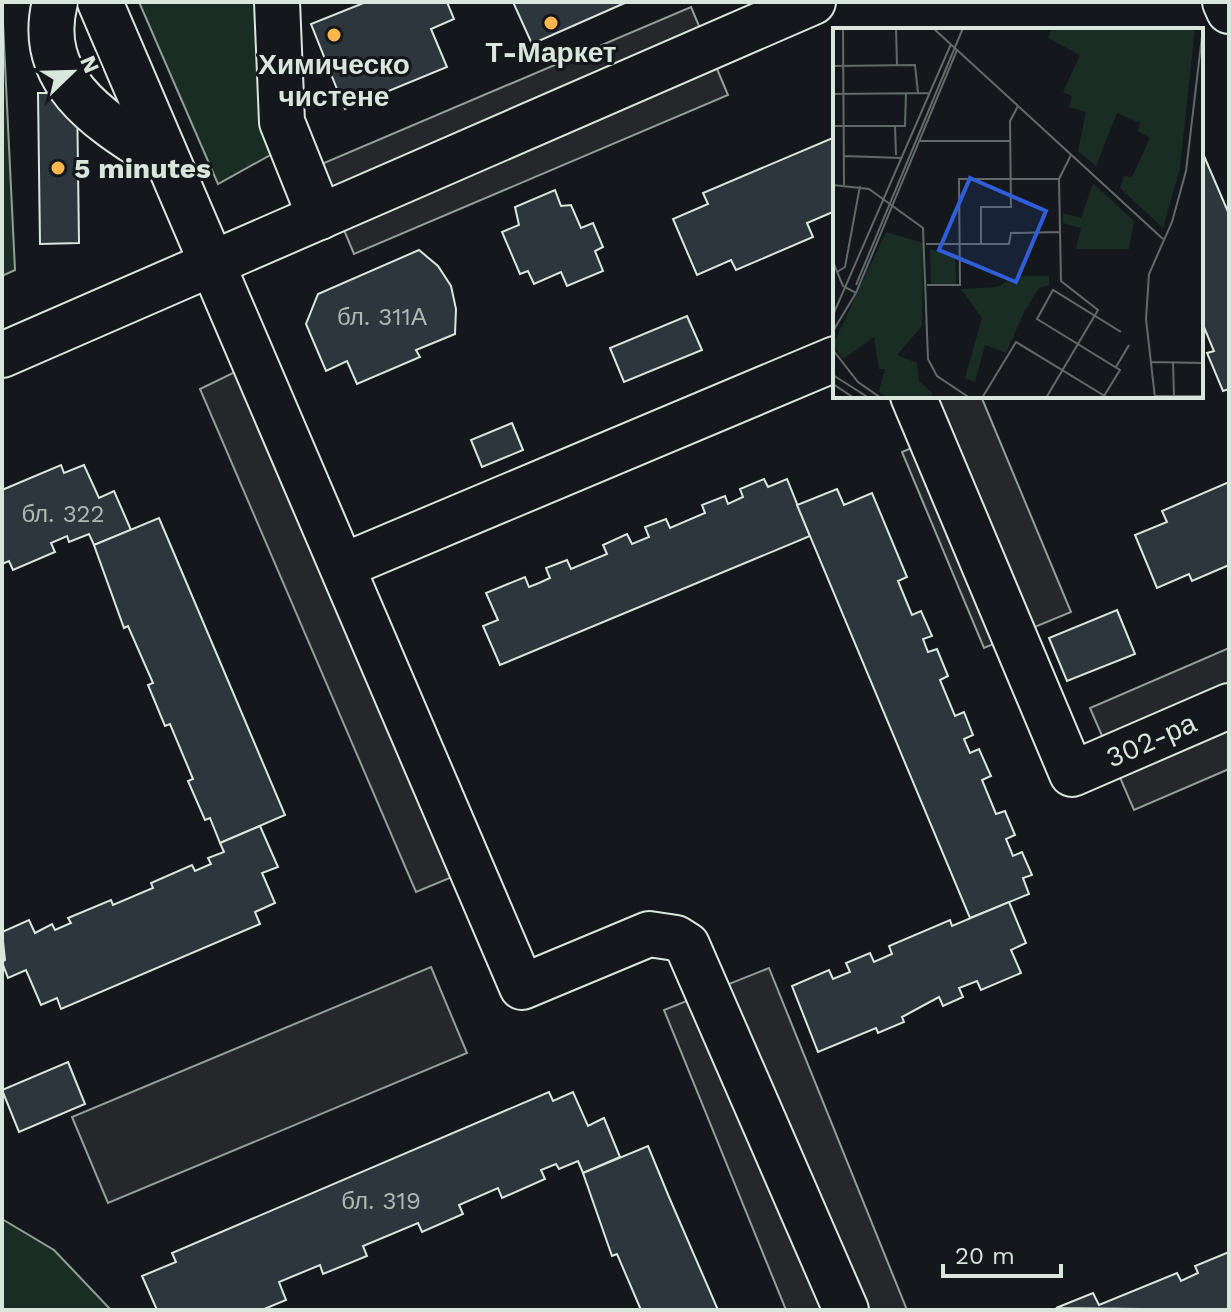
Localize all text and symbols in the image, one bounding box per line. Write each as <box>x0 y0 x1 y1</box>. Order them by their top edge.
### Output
marker: Т-Маркет <box>542 14 560 32</box>
marker: Химическо чистене <box>325 26 343 44</box>
inset map <box>833 28 1203 398</box>
north arrow <box>32 32 112 112</box>
place label: Т-Маркет <box>485 36 617 69</box>
place label: Химическо чистене <box>258 48 410 113</box>
text: N <box>75 52 105 77</box>
place label: 5 minutes <box>74 152 211 185</box>
marker: 5 minutes <box>49 159 67 177</box>
house number: бл. 311А <box>337 303 427 331</box>
house number: бл. 322 <box>21 500 105 528</box>
street label: 302-ра <box>1101 706 1202 774</box>
house number: бл. 319 <box>341 1187 421 1215</box>
scale bar <box>943 1228 1061 1278</box>
text: 20 m <box>955 1242 1015 1270</box>

